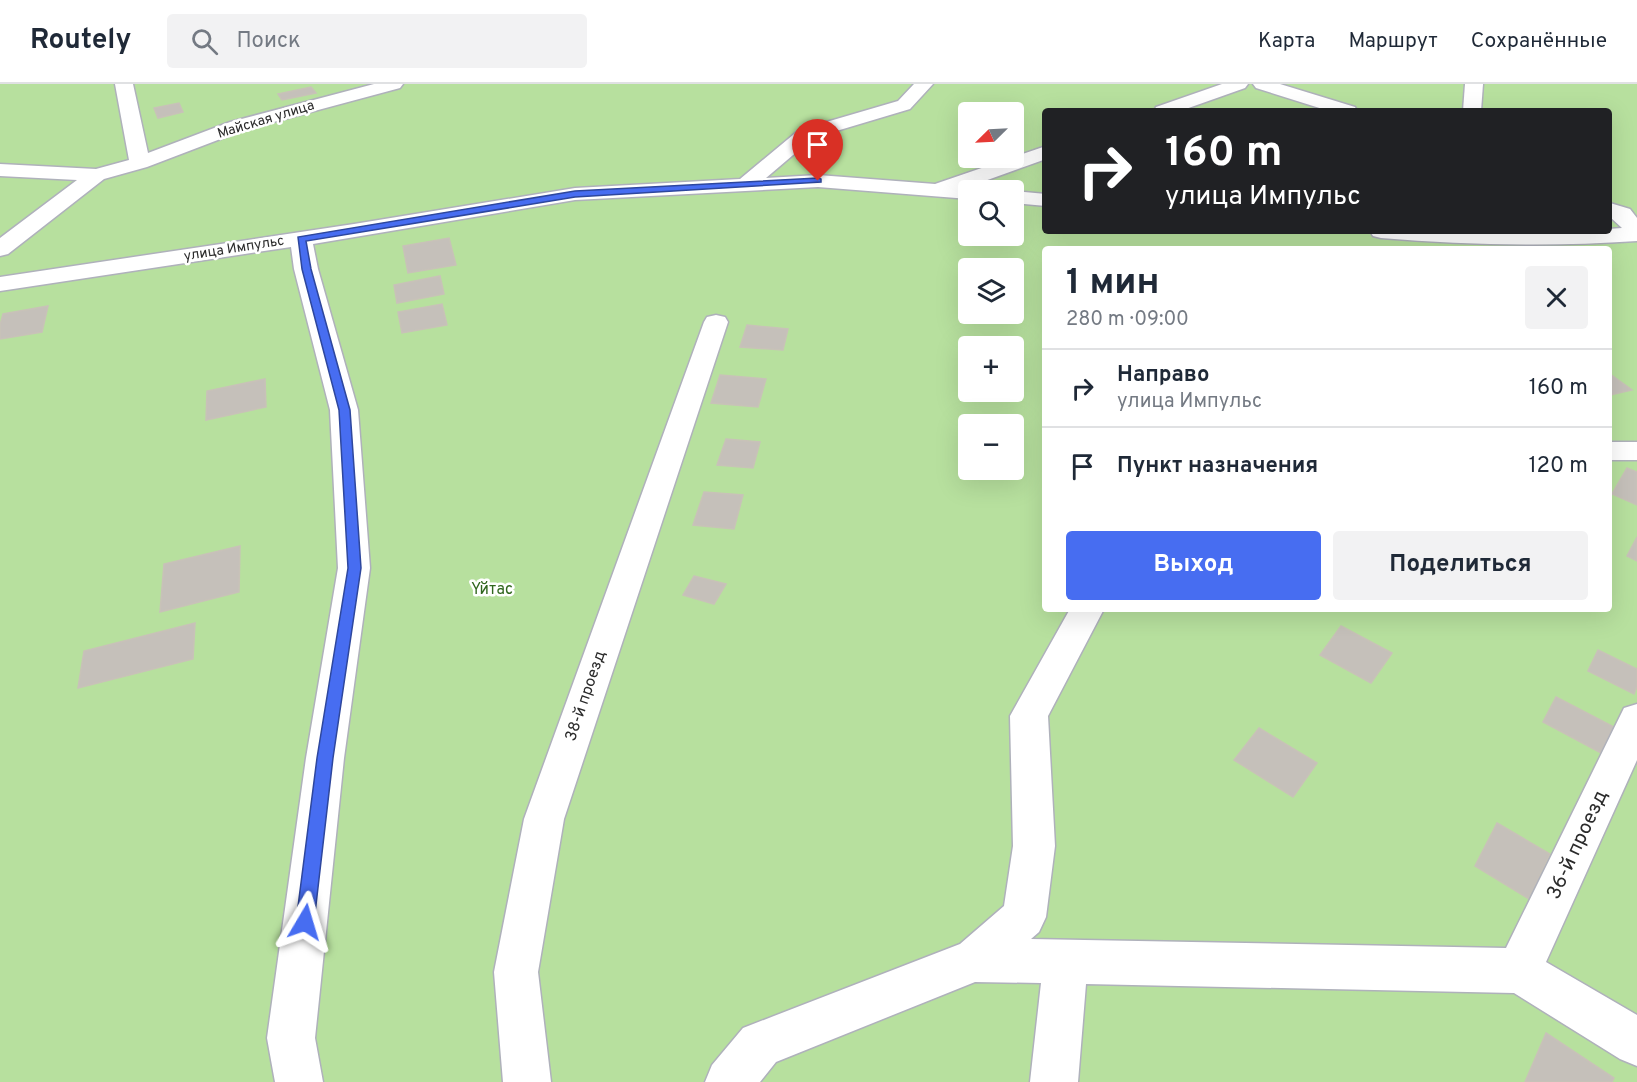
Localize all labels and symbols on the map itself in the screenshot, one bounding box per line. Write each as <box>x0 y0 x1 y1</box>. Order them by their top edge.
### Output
street label: Майская улица <box>215 97 317 143</box>
north arrow <box>958 102 1024 168</box>
pin <box>792 119 843 181</box>
street label: улица Импульс <box>183 233 285 265</box>
park label: Үйтас <box>471 580 513 600</box>
street label: 38-й проезд <box>561 648 611 744</box>
street label: 36-й проезд <box>1541 786 1615 904</box>
position arrow <box>273 890 337 954</box>

